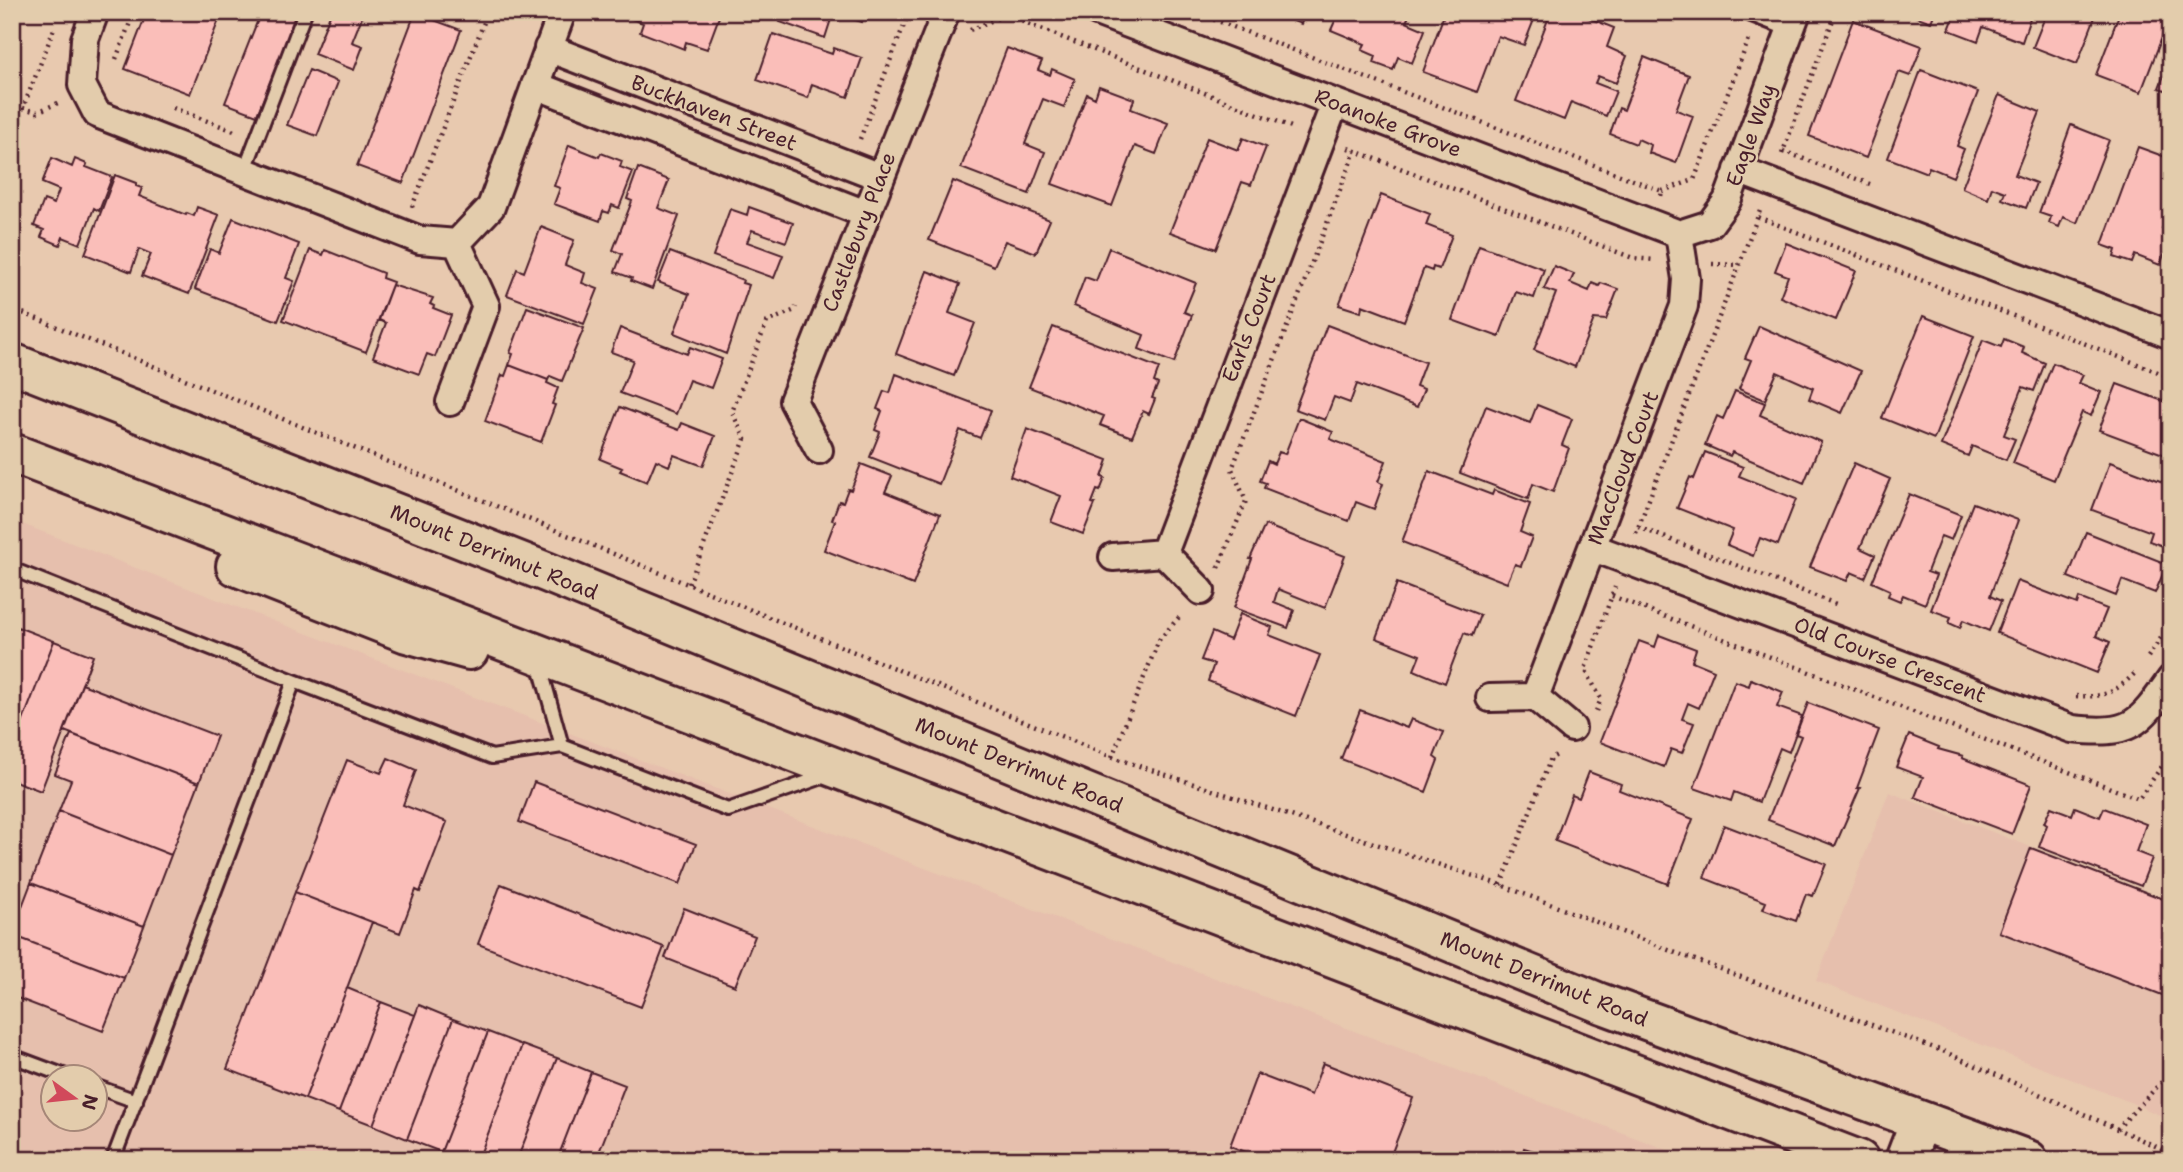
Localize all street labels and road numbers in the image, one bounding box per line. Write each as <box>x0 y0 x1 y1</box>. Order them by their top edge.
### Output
street label: Buckhaven Street <box>627 68 801 158</box>
street label: Eagle Way <box>1719 80 1783 190</box>
street label: Roanoke Grove <box>1310 82 1466 164</box>
street label: Castlebury Place <box>816 148 902 316</box>
street label: Earls Court <box>1215 270 1283 386</box>
street label: MacCloud Court <box>1581 387 1665 549</box>
street label: Mount Derrimut Road <box>386 497 602 607</box>
street label: Old Course Crescent <box>1790 610 1990 710</box>
street label: Mount Derrimut Road <box>911 710 1127 820</box>
street label: Mount Derrimut Road <box>1436 924 1652 1034</box>

